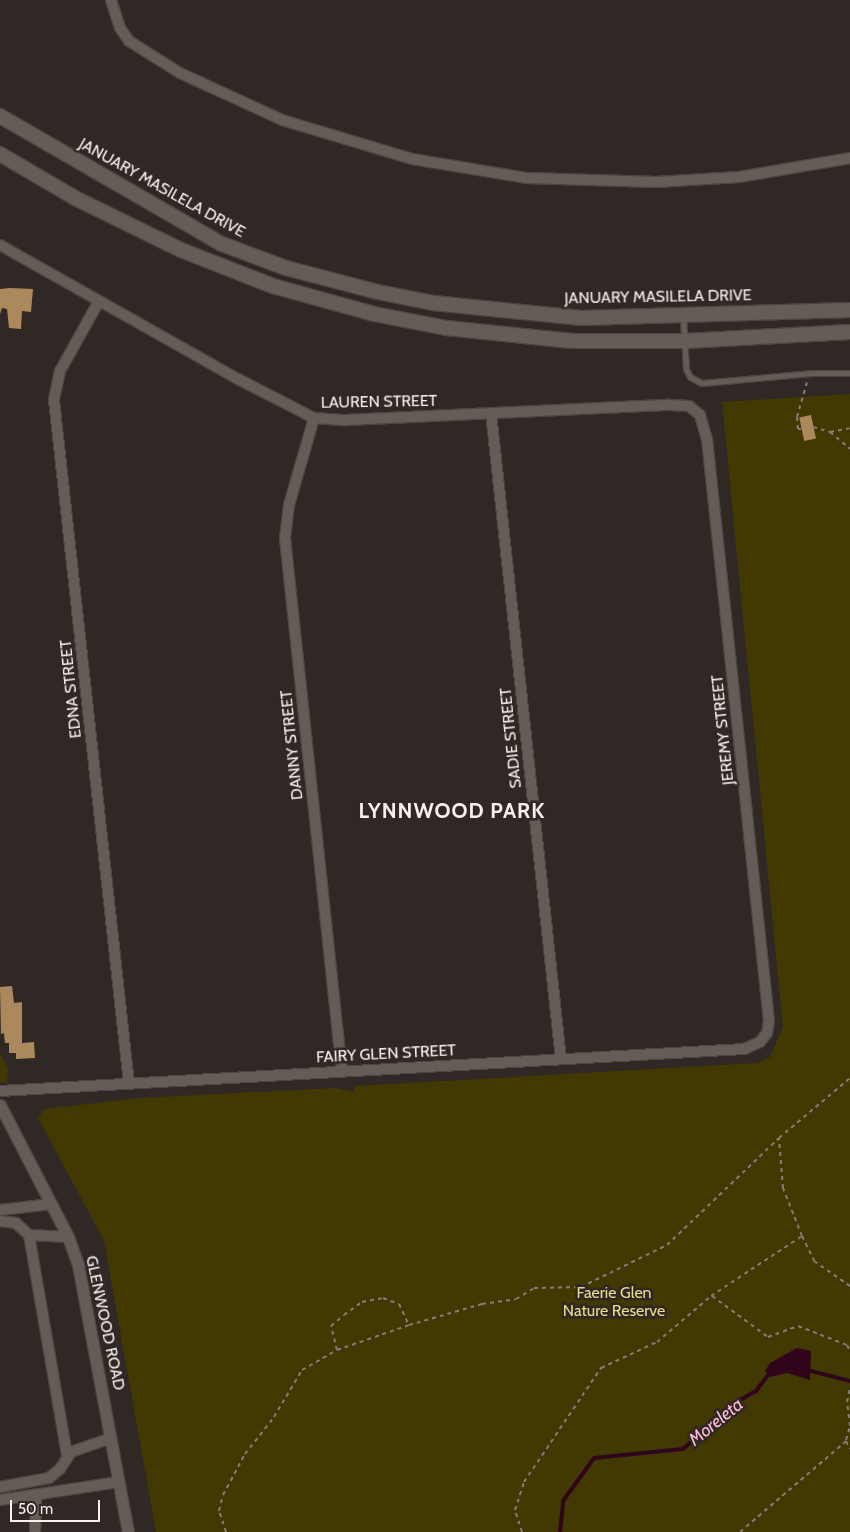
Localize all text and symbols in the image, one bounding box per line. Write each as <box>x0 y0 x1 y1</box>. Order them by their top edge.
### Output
street label: JANUARY MASILELA DRIVE <box>76 134 248 242</box>
street label: JANUARY MASILELA DRIVE <box>564 286 752 308</box>
street label: LAUREN STREET <box>321 391 437 413</box>
street label: EDNA STREET <box>56 639 86 739</box>
street label: JEREMY STREET <box>708 674 738 786</box>
street label: SADIE STREET <box>496 687 526 789</box>
street label: DANNY STREET <box>277 689 307 801</box>
district label: LYNNWOOD PARK <box>357 798 547 824</box>
street label: FAIRY GLEN STREET <box>316 1041 456 1067</box>
street label: GLENWOOD ROAD <box>81 1254 129 1392</box>
park label: Faerie Glen Nature Reserve <box>563 1283 665 1321</box>
water label: Moreleta <box>684 1394 748 1450</box>
scale bar <box>12 1490 102 1522</box>
text: 50 m <box>18 1500 53 1518</box>

